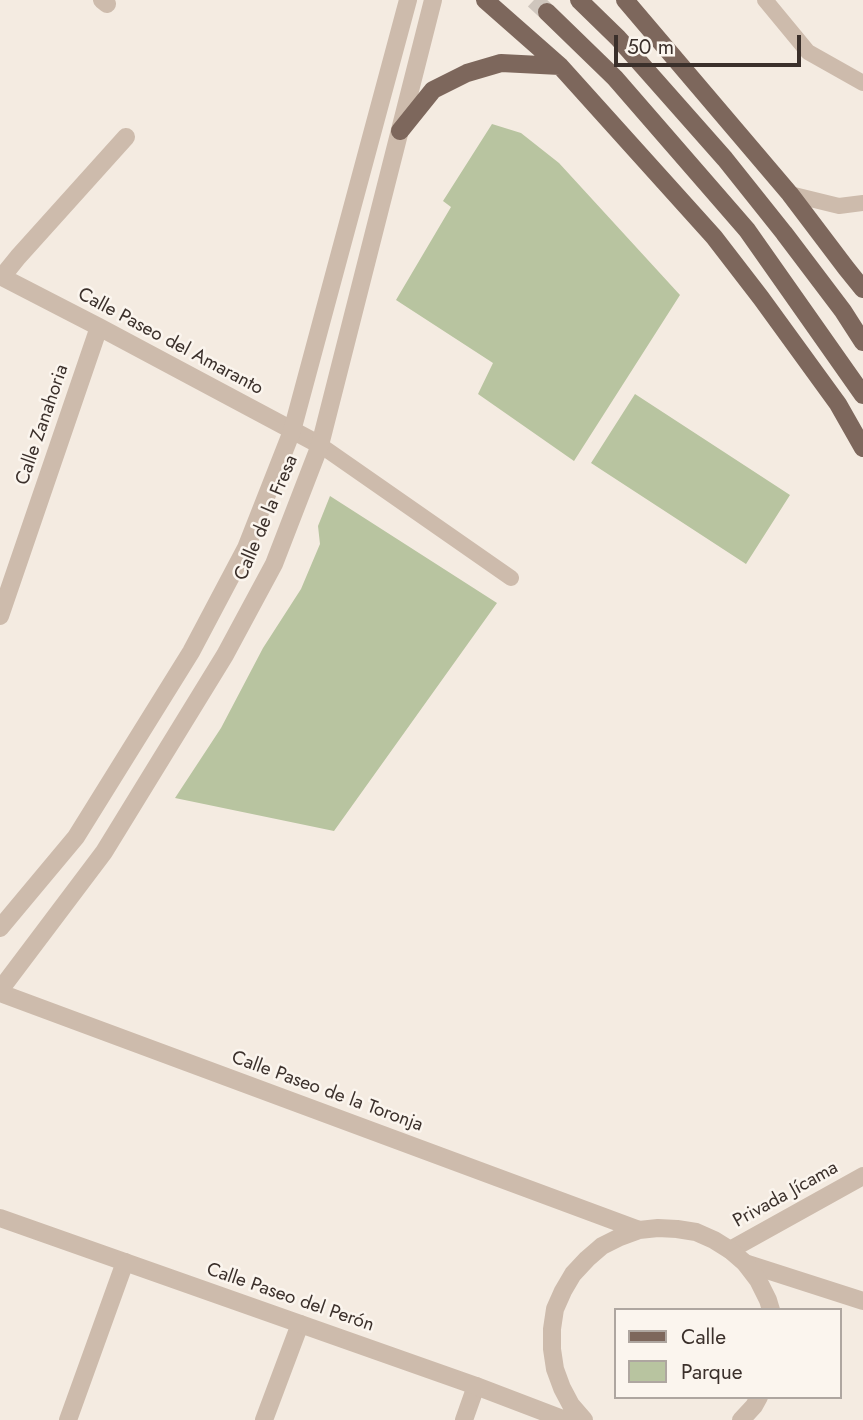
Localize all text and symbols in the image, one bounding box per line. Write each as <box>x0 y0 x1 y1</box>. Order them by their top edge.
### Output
scale bar <box>618 21 805 65</box>
text: 50 m <box>627 32 674 62</box>
street label: Calle Paseo del Amaranto <box>73 283 267 401</box>
street label: Calle Zanahoria <box>12 362 74 488</box>
street label: Calle de la Fresa <box>230 452 304 584</box>
street label: Calle Paseo de la Toronja <box>228 1047 426 1137</box>
street label: Privada Jícama <box>730 1157 842 1233</box>
street label: Calle Paseo del Perón <box>203 1259 377 1337</box>
legend <box>614 1308 842 1399</box>
text: Calle <box>681 1322 726 1352</box>
text: Parque <box>681 1357 743 1387</box>

